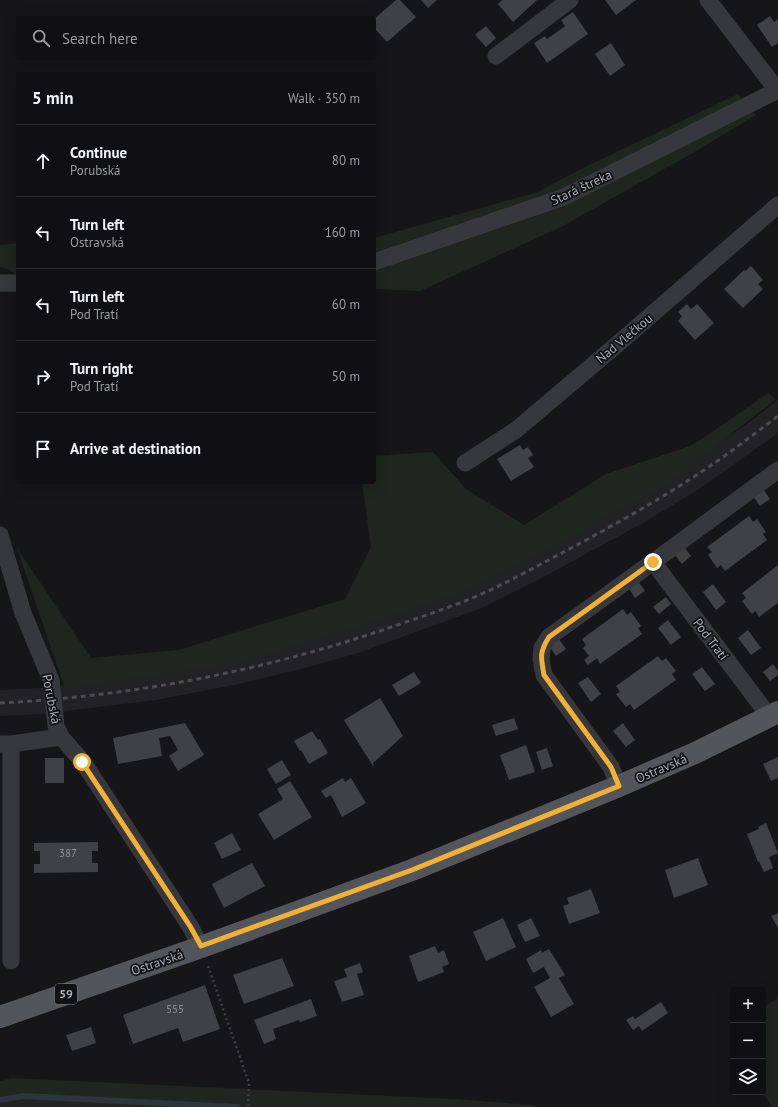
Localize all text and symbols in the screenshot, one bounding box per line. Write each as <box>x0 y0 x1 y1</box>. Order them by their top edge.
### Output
search box <box>16 16 376 60</box>
icon: search <box>30 27 52 49</box>
text: Search here <box>62 29 138 48</box>
text: 5 min <box>32 87 73 109</box>
text: Walk · 350 m <box>288 90 360 107</box>
text: Continue <box>70 143 127 162</box>
icon: ahead <box>32 150 54 172</box>
text: 80 m <box>332 152 360 169</box>
text: Porubská <box>70 162 120 179</box>
street label: Stará štreka <box>548 166 615 209</box>
text: Turn left <box>70 215 124 234</box>
icon: left <box>32 222 54 244</box>
text: 160 m <box>325 224 360 241</box>
text: Ostravská <box>70 234 124 251</box>
text: Turn left <box>70 287 124 306</box>
icon: left <box>32 294 54 316</box>
text: 60 m <box>332 296 360 313</box>
text: Pod Tratí <box>70 306 118 323</box>
street label: Nad Vlečkou <box>592 310 656 367</box>
text: Turn right <box>70 359 133 378</box>
icon: right <box>32 366 54 388</box>
text: 50 m <box>332 368 360 385</box>
text: Pod Tratí <box>70 378 118 395</box>
icon: arrive <box>32 438 54 460</box>
text: Arrive at destination <box>70 439 201 458</box>
route end <box>644 553 662 571</box>
street label: Pod Tratí <box>689 615 732 664</box>
street label: Porubská <box>38 673 65 725</box>
street label: Ostravská <box>633 750 689 787</box>
route start <box>73 753 91 771</box>
house number: 387 <box>59 846 77 860</box>
street label: Ostravská <box>129 946 185 979</box>
road number: 59 <box>55 984 77 1004</box>
map controls <box>730 987 766 1095</box>
button: + <box>730 987 766 1023</box>
house number: 555 <box>166 1002 184 1016</box>
button: − <box>730 1023 766 1059</box>
button: layers <box>730 1059 766 1095</box>

